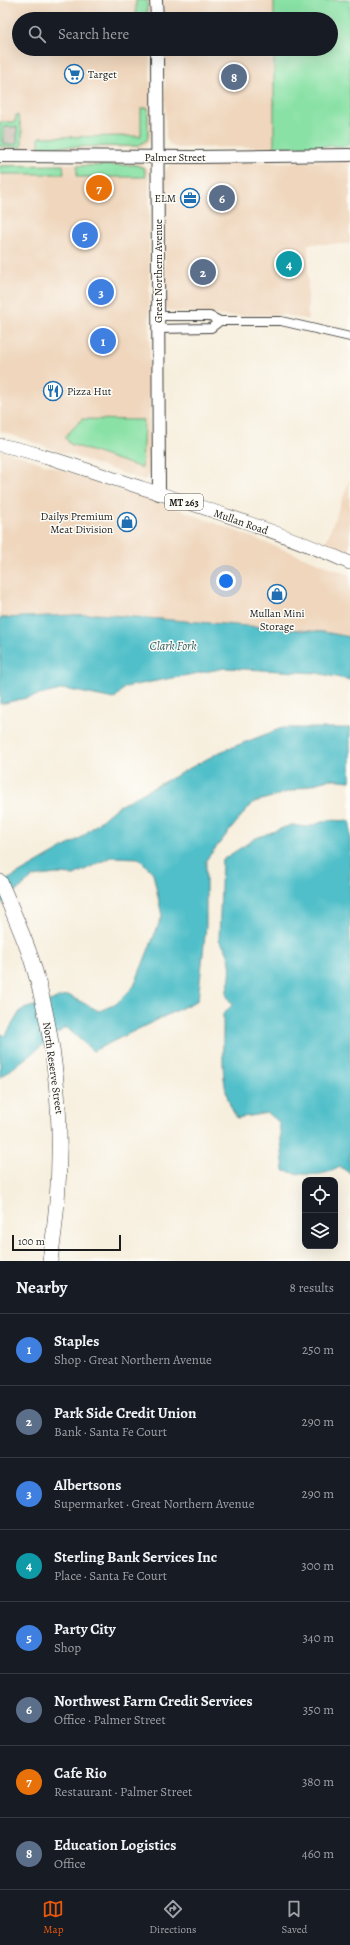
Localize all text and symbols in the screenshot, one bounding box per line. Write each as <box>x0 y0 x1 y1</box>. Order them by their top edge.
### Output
search box <box>12 12 338 56</box>
icon: search <box>26 23 48 45</box>
text: Search here <box>58 24 129 44</box>
pin: 8 <box>221 62 247 92</box>
supermarket icon: Target <box>63 63 85 85</box>
place label: Target <box>88 67 117 82</box>
street label: Palmer Street <box>144 150 206 165</box>
pin: 7 <box>86 173 112 203</box>
pin: 6 <box>209 183 235 213</box>
office icon: ELM <box>179 187 201 209</box>
place label: ELM <box>155 191 176 206</box>
street label: Great Northern Avenue <box>151 219 166 323</box>
pin: 5 <box>72 220 98 250</box>
pin: 4 <box>276 249 302 279</box>
pin: 2 <box>190 257 216 287</box>
pin: 3 <box>88 277 114 307</box>
pin: 1 <box>90 326 116 356</box>
restaurant icon: Pizza Hut <box>42 380 64 402</box>
place label: Pizza Hut <box>67 384 112 399</box>
road number: MT 263 <box>165 494 203 510</box>
street label: Mullan Road <box>212 506 270 538</box>
place label: Dailys Premium Meat Division <box>41 509 113 537</box>
shop icon: Dailys Premium Meat Division <box>116 511 138 533</box>
your location <box>216 571 236 591</box>
shop icon: Mullan Mini Storage <box>266 583 288 605</box>
place label: Mullan Mini Storage <box>249 606 305 634</box>
water label: Clark Fork <box>149 638 197 654</box>
street label: North Reserve Street <box>39 1021 67 1115</box>
map controls <box>302 1177 338 1249</box>
button: locate <box>302 1177 338 1213</box>
button: layers <box>302 1213 338 1249</box>
scale bar <box>12 1233 121 1252</box>
text: 100 m <box>18 1234 45 1249</box>
text: Nearby <box>16 1276 67 1299</box>
text: 8 results <box>290 1279 334 1296</box>
text: Staples <box>54 1331 99 1351</box>
text: 1 <box>27 1341 31 1358</box>
text: 250 m <box>302 1341 334 1358</box>
text: Shop · Great Northern Avenue <box>54 1351 212 1368</box>
text: Park Side Credit Union <box>54 1403 196 1423</box>
text: 2 <box>26 1413 32 1430</box>
text: 290 m <box>302 1413 334 1430</box>
text: Bank · Santa Fe Court <box>54 1423 167 1440</box>
text: Albertsons <box>54 1475 121 1495</box>
text: 3 <box>26 1485 32 1502</box>
text: 290 m <box>302 1485 334 1502</box>
text: Supermarket · Great Northern Avenue <box>54 1495 254 1512</box>
text: Sterling Bank Services Inc <box>54 1547 217 1567</box>
text: 4 <box>26 1557 32 1574</box>
text: 300 m <box>301 1557 334 1574</box>
text: Place · Santa Fe Court <box>54 1567 167 1584</box>
text: Party City <box>54 1619 116 1639</box>
text: 5 <box>26 1629 32 1646</box>
text: 340 m <box>302 1629 334 1646</box>
text: Shop <box>54 1639 81 1656</box>
text: Northwest Farm Credit Services <box>54 1691 253 1711</box>
text: 6 <box>26 1701 32 1718</box>
text: 350 m <box>303 1701 334 1718</box>
text: Office · Palmer Street <box>54 1711 166 1728</box>
text: Cafe Rio <box>54 1763 107 1783</box>
text: 7 <box>26 1773 32 1790</box>
text: 380 m <box>302 1773 334 1790</box>
text: Restaurant · Palmer Street <box>54 1783 192 1800</box>
text: Education Logistics <box>54 1835 176 1855</box>
text: 8 <box>26 1845 32 1862</box>
text: 460 m <box>302 1845 334 1862</box>
text: Office <box>54 1855 86 1872</box>
tab: Map <box>42 1898 64 1937</box>
tab: Directions <box>149 1898 197 1937</box>
tab: Saved <box>281 1898 308 1937</box>

